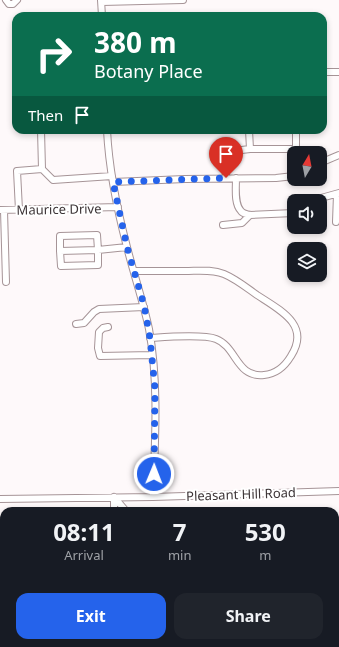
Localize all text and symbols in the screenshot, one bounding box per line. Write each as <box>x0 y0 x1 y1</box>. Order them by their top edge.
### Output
text: 380 m <box>94 23 177 61</box>
icon: right <box>28 28 80 80</box>
text: Botany Place <box>94 59 203 83</box>
icon: arrive <box>71 104 93 126</box>
text: Then <box>28 105 63 125</box>
pin <box>209 137 243 178</box>
icon: arrive <box>215 143 237 165</box>
north arrow <box>287 146 327 186</box>
map controls <box>287 146 327 282</box>
button: sound <box>287 194 327 234</box>
street label: Maurice Drive <box>16 199 102 219</box>
button: layers <box>287 242 327 282</box>
position arrow <box>133 453 175 495</box>
street label: Pleasant Hill Road <box>186 483 296 505</box>
text: 08:11 <box>53 515 115 548</box>
text: 7 <box>173 515 187 548</box>
text: 530 <box>245 515 286 548</box>
text: Arrival <box>64 546 104 564</box>
text: min <box>168 546 191 564</box>
text: m <box>259 546 271 564</box>
button: Exit <box>16 593 166 639</box>
button: Share <box>174 593 323 639</box>

